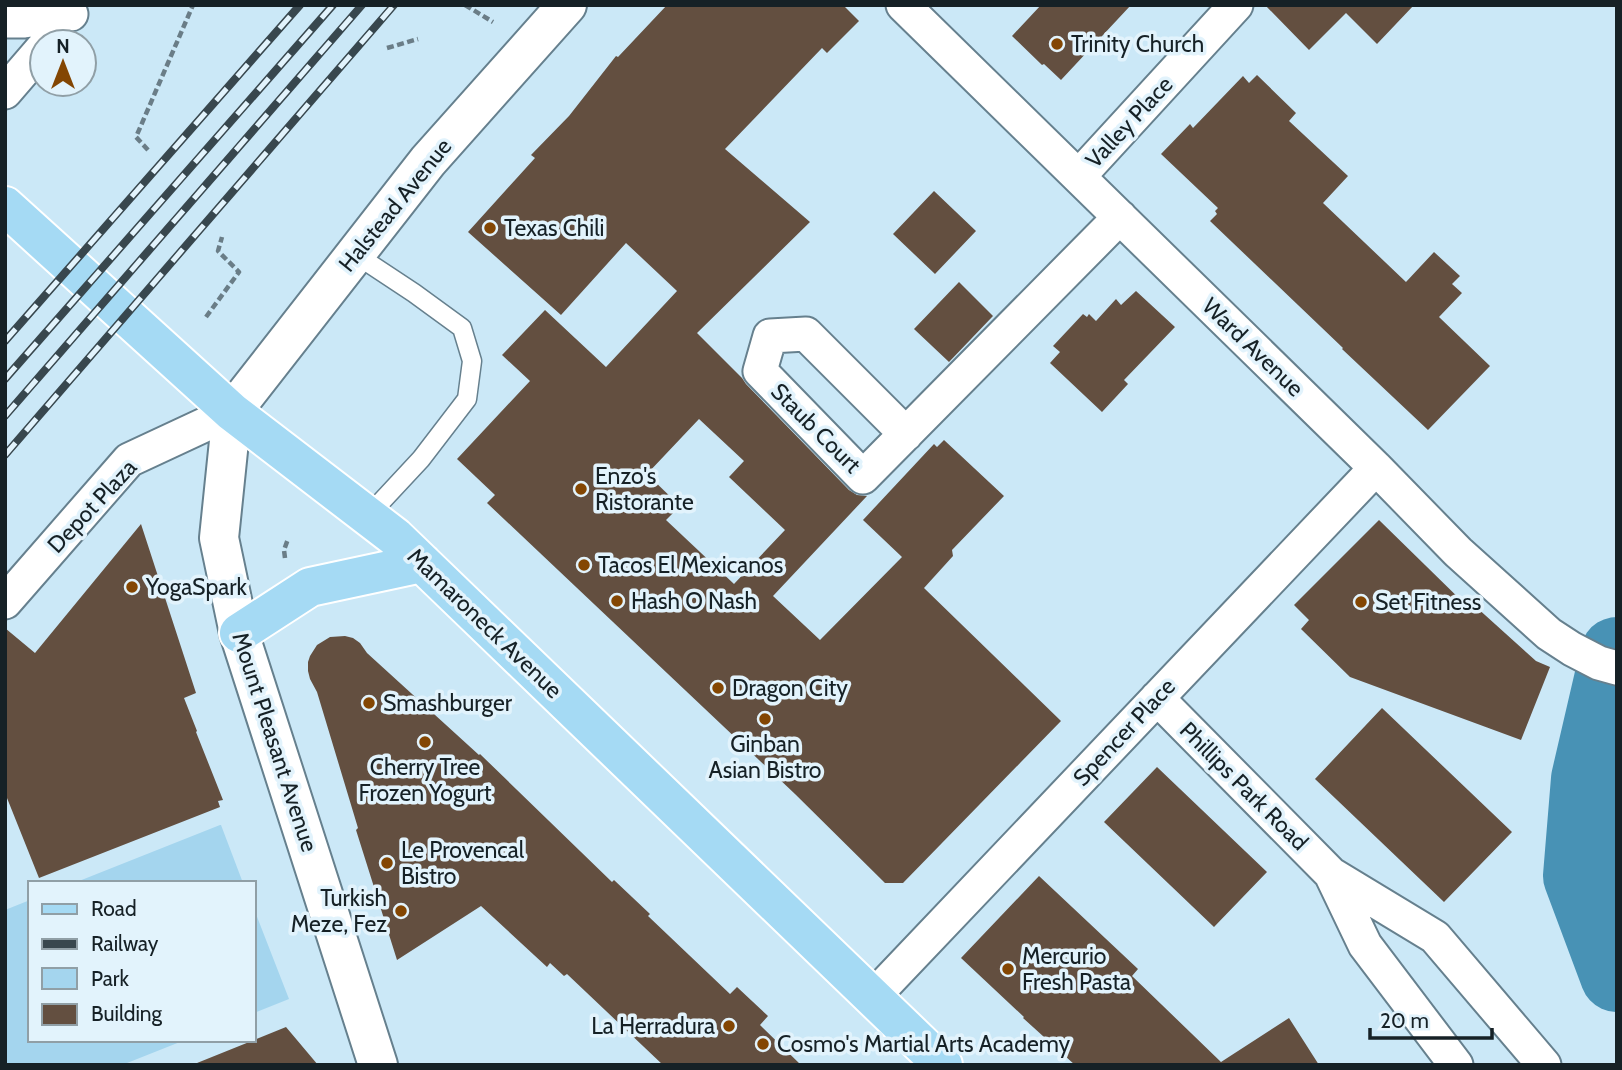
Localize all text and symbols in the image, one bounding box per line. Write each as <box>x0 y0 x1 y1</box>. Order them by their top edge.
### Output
north arrow <box>28 28 98 98</box>
place label: Trinity Church <box>1071 30 1204 58</box>
text: N <box>56 35 70 58</box>
marker: Trinity Church <box>1049 36 1065 52</box>
street label: Valley Place <box>1080 70 1179 174</box>
street label: Halstead Avenue <box>333 133 457 277</box>
place label: Texas Chili <box>504 214 604 242</box>
marker: Texas Chili <box>482 220 498 236</box>
street label: Ward Avenue <box>1197 292 1310 402</box>
street label: Staub Court <box>765 377 867 479</box>
street label: Depot Plaza <box>42 453 142 559</box>
place label: Enzo's Ristorante <box>595 462 694 516</box>
marker: Enzo's Ristorante <box>573 481 589 497</box>
street label: Mamaroneck Avenue <box>402 542 568 704</box>
place label: Tacos El Mexicanos <box>598 551 783 579</box>
marker: Tacos El Mexicanos <box>576 557 592 573</box>
place label: YogaSpark <box>145 573 248 601</box>
marker: YogaSpark <box>124 579 140 595</box>
place label: Hash O Nash <box>631 587 757 615</box>
place label: Set Fitness <box>1375 588 1481 616</box>
marker: Hash O Nash <box>609 593 625 609</box>
marker: Set Fitness <box>1353 594 1369 610</box>
street label: Mount Pleasant Avenue <box>226 629 324 855</box>
street label: Spencer Place <box>1067 672 1181 792</box>
place label: Dragon City <box>732 674 848 702</box>
marker: Dragon City <box>710 680 726 696</box>
place label: Smashburger <box>383 689 513 717</box>
marker: Smashburger <box>361 695 377 711</box>
marker: Ginban Asian Bistro <box>757 711 773 727</box>
street label: Phillips Park Road <box>1174 716 1314 856</box>
place label: Ginban Asian Bistro <box>709 730 822 784</box>
marker: Cherry Tree Frozen Yogurt <box>417 734 433 750</box>
place label: Cherry Tree Frozen Yogurt <box>358 753 492 807</box>
place label: Le Provencal Bistro <box>401 836 525 890</box>
marker: Le Provencal Bistro <box>379 855 395 871</box>
legend <box>28 881 256 1042</box>
place label: Turkish Meze, Fez <box>291 884 387 938</box>
text: Road <box>91 896 137 921</box>
marker: Turkish Meze, Fez <box>393 903 409 919</box>
text: Railway <box>91 931 159 956</box>
place label: Mercurio Fresh Pasta <box>1022 942 1131 996</box>
marker: Mercurio Fresh Pasta <box>1000 961 1016 977</box>
text: Park <box>91 966 129 991</box>
scale bar <box>1370 996 1492 1040</box>
text: Building <box>91 1001 163 1026</box>
text: 20 m <box>1380 1008 1429 1033</box>
place label: La Herradura <box>591 1012 715 1040</box>
marker: La Herradura <box>721 1018 737 1034</box>
place label: Cosmo's Martial Arts Academy <box>777 1030 1071 1058</box>
marker: Cosmo's Martial Arts Academy <box>755 1036 771 1052</box>

